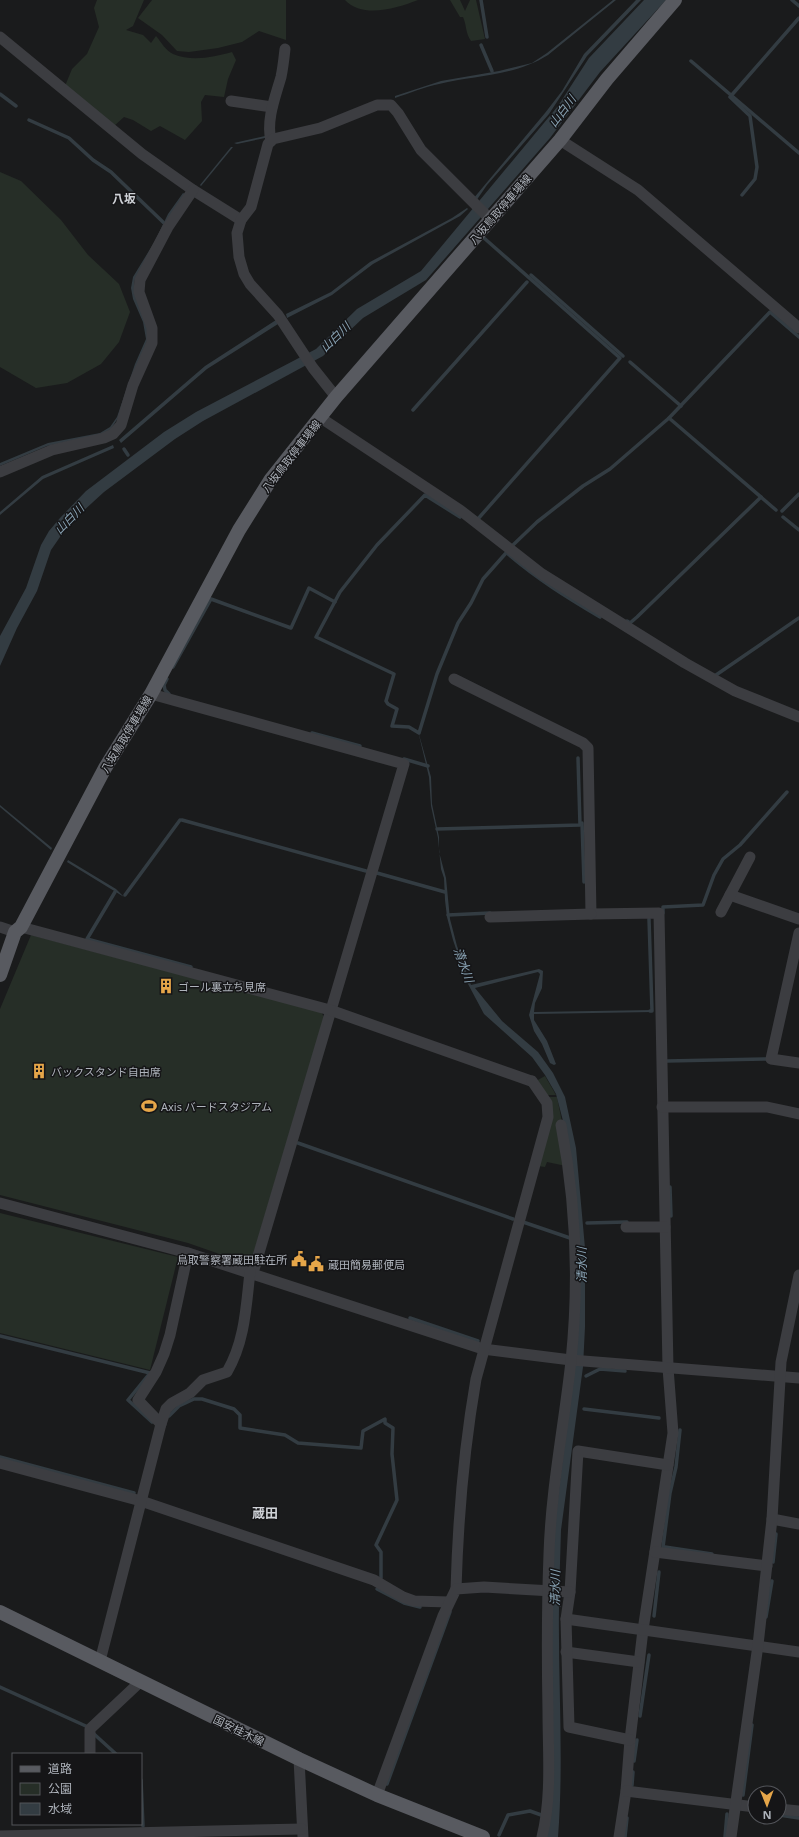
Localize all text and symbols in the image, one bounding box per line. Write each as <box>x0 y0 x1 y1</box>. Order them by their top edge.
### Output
water label: 山白川 <box>544 90 581 130</box>
street label: 八坂鳥取停車場線 <box>465 171 535 247</box>
district label: 八坂 <box>112 190 136 207</box>
water label: 山白川 <box>316 317 355 356</box>
street label: 八坂鳥取停車場線 <box>258 417 324 495</box>
water label: 山白川 <box>50 499 89 538</box>
street label: 八坂鳥取停車場線 <box>97 692 155 776</box>
water label: 清水川 <box>450 945 479 987</box>
building icon: ゴール裏立ち見席 <box>157 977 175 995</box>
place label: ゴール裏立ち見席 <box>178 979 266 994</box>
building icon: バックスタンド自由席 <box>30 1062 48 1080</box>
place label: バックスタンド自由席 <box>51 1064 161 1079</box>
sports icon: Axis バードスタジアム <box>140 1097 158 1115</box>
place label: Axis バードスタジアム <box>161 1099 272 1114</box>
water label: 清水川 <box>573 1245 590 1283</box>
public building icon: 鳥取警察署蔵田駐在所 <box>290 1250 308 1268</box>
place label: 鳥取警察署蔵田駐在所 <box>177 1252 288 1267</box>
public building icon: 蔵田簡易郵便局 <box>307 1255 325 1273</box>
place label: 蔵田簡易郵便局 <box>328 1257 405 1272</box>
district label: 蔵田 <box>252 1504 278 1522</box>
water label: 清水川 <box>546 1568 564 1606</box>
street label: 国安桂木線 <box>211 1711 267 1749</box>
legend <box>12 1753 142 1825</box>
text: 道路 <box>48 1760 72 1777</box>
text: 公園 <box>48 1780 72 1797</box>
north arrow <box>747 1785 787 1825</box>
text: 水域 <box>48 1800 72 1817</box>
text: N <box>763 1808 772 1823</box>

